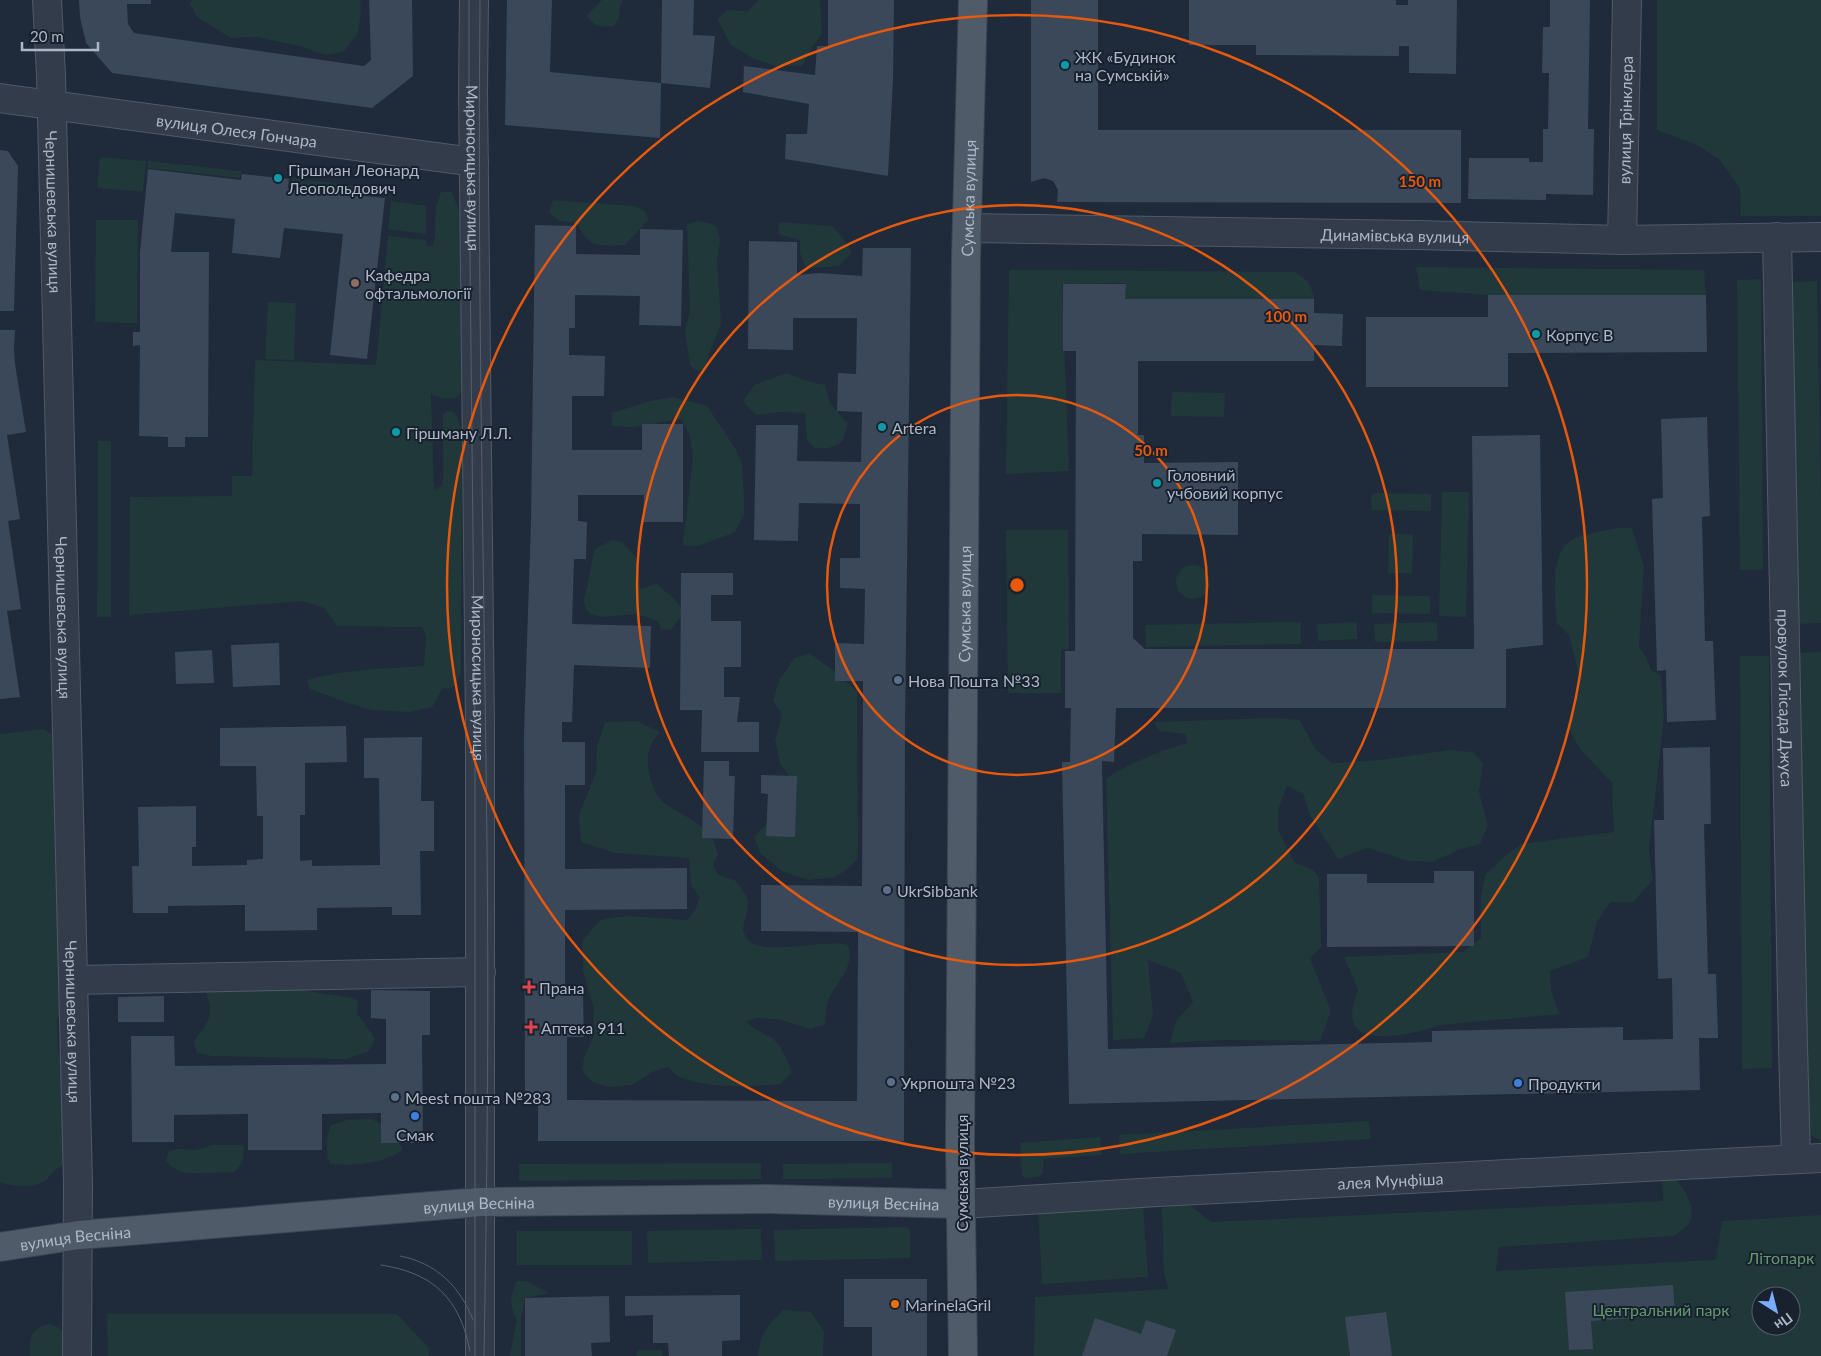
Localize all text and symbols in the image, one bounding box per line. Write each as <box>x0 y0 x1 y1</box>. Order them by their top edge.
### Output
scale bar <box>22 20 99 52</box>
text: 20 m <box>30 27 64 45</box>
place label: ЖК «Будинок на Сумській» <box>1075 47 1177 84</box>
street label: вулиця Трінклера <box>1614 56 1635 184</box>
marker: ЖК «Будинок на Сумській» <box>1059 59 1071 71</box>
street label: Мироносицька вулиця <box>463 85 484 251</box>
street label: вулиця Олеся Гончара <box>155 110 318 150</box>
street label: Чернишевська вулиця <box>43 130 66 293</box>
street label: Сумська вулиця <box>957 139 979 257</box>
place label: Гіршман Леонард Леопольдович <box>287 160 419 197</box>
marker: Гіршман Леонард Леопольдович <box>272 172 284 184</box>
text: 150 m <box>1399 172 1441 190</box>
street label: Динамівська вулиця <box>1320 224 1470 246</box>
place label: Кафедра офтальмології <box>365 265 472 302</box>
marker: Кафедра офтальмології <box>349 277 361 289</box>
text: 100 m <box>1265 307 1307 325</box>
place label: Корпус В <box>1546 325 1613 344</box>
marker: Корпус В <box>1530 328 1542 340</box>
place label: Artera <box>892 418 936 437</box>
marker: Artera <box>876 421 888 433</box>
place label: Гіршману Л.Л. <box>406 423 512 442</box>
marker: Гіршману Л.Л. <box>390 426 402 438</box>
text: 50 m <box>1134 441 1168 459</box>
place label: Головний учбовий корпус <box>1167 465 1283 502</box>
marker: Головний учбовий корпус <box>1151 477 1163 489</box>
street label: Чернишевська вулиця <box>53 536 76 699</box>
street label: Сумська вулиця <box>954 545 974 663</box>
centre of rings <box>1008 576 1026 594</box>
street label: Мироносицька вулиця <box>469 595 490 761</box>
street label: провулок Глісада Джуса <box>1775 609 1797 787</box>
place label: Нова Пошта №33 <box>908 671 1040 690</box>
marker: Нова Пошта №33 <box>892 674 904 686</box>
place label: UkrSibbank <box>897 881 979 900</box>
marker: UkrSibbank <box>881 884 893 896</box>
street label: Чернишевська вулиця <box>63 940 86 1103</box>
place label: Прана <box>539 978 585 997</box>
marker: Прана <box>523 981 535 993</box>
place label: Аптека 911 <box>541 1018 625 1037</box>
marker: Аптека 911 <box>525 1021 537 1033</box>
place label: Укрпошта №23 <box>901 1073 1016 1092</box>
place label: Продукти <box>1528 1074 1601 1093</box>
marker: Укрпошта №23 <box>885 1076 897 1088</box>
marker: Продукти <box>1512 1077 1524 1089</box>
place label: Meest пошта №283 <box>405 1088 551 1107</box>
marker: Meest пошта №283 <box>389 1091 401 1103</box>
marker: Смак <box>409 1110 421 1122</box>
street label: Сумська вулиця <box>952 1115 971 1231</box>
place label: Смак <box>396 1125 435 1144</box>
street label: алея Мунфіша <box>1337 1168 1444 1192</box>
street label: вулиця Весніна <box>828 1191 940 1213</box>
street label: вулиця Весніна <box>422 1192 535 1216</box>
street label: вулиця Весніна <box>19 1221 132 1253</box>
park label: Літопарк <box>1747 1248 1815 1267</box>
north arrow <box>1751 1286 1801 1336</box>
place label: MarinelaGril <box>905 1295 991 1314</box>
marker: MarinelaGril <box>889 1298 901 1310</box>
park label: Центральний парк <box>1592 1300 1730 1319</box>
text: Пн <box>1772 1310 1796 1334</box>

